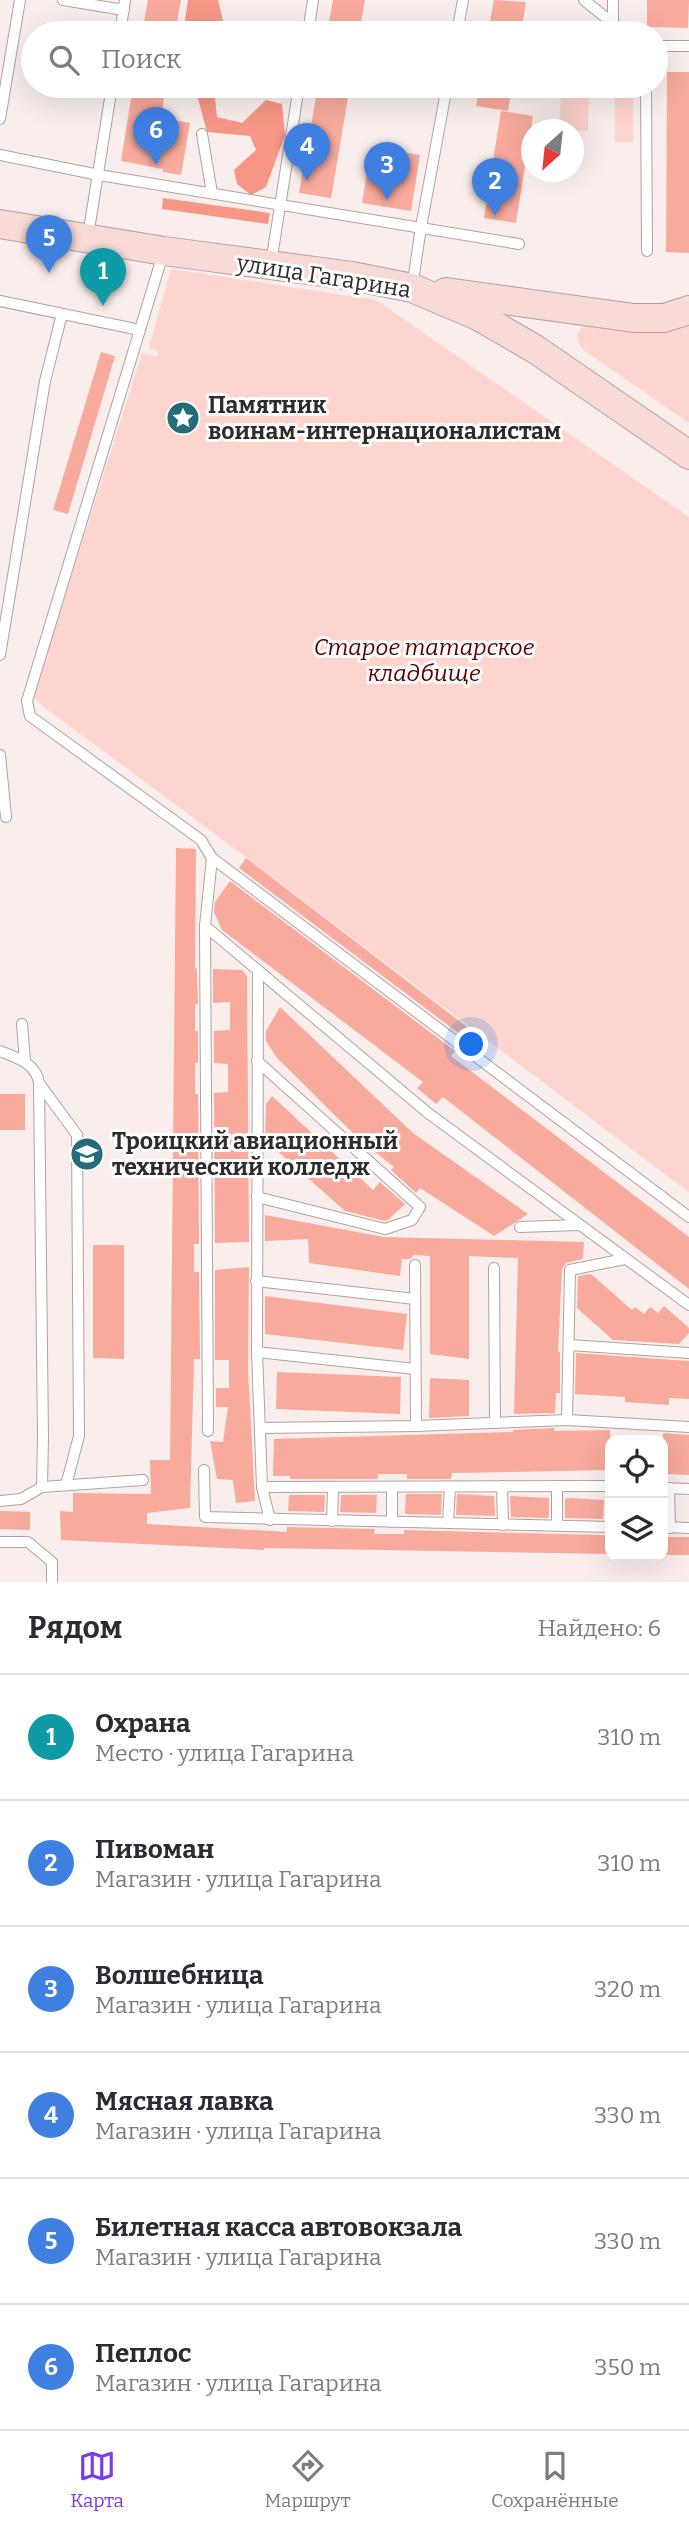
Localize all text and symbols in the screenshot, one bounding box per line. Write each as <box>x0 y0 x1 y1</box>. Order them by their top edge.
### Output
search box <box>21 21 668 98</box>
icon: search <box>45 41 83 79</box>
text: Поиск <box>101 44 181 75</box>
pin: 6 <box>133 107 179 165</box>
north arrow <box>521 119 584 182</box>
pin: 4 <box>284 123 330 181</box>
pin: 3 <box>364 142 410 200</box>
pin: 2 <box>472 158 518 216</box>
pin: 5 <box>26 215 72 273</box>
pin: 1 <box>80 248 126 306</box>
street label: улица Гагарина <box>234 248 413 304</box>
place label: Памятник воинам-интернационалистам <box>208 391 561 445</box>
place icon: Памятник воинам-интернационалистам <box>164 399 202 437</box>
park label: Старое татарское кладбище <box>314 633 535 687</box>
your location <box>454 1027 488 1061</box>
place label: Троицкий авиационный технический колледж <box>112 1127 398 1181</box>
school or university icon: Троицкий авиационный технический колледж <box>68 1135 106 1173</box>
map controls <box>605 1435 668 1561</box>
button: locate <box>605 1435 668 1498</box>
button: layers <box>605 1498 668 1561</box>
text: Рядом <box>28 1610 122 1646</box>
text: Найдено: 6 <box>538 1614 661 1642</box>
text: Охрана <box>95 1708 191 1739</box>
text: 1 <box>46 1723 56 1751</box>
text: 310 m <box>597 1723 661 1751</box>
text: Место · улица Гагарина <box>95 1739 354 1767</box>
text: Пивоман <box>95 1834 214 1865</box>
text: 2 <box>45 1849 57 1877</box>
text: 310 m <box>597 1849 661 1877</box>
text: Магазин · улица Гагарина <box>95 1865 382 1893</box>
text: Волшебница <box>95 1960 264 1991</box>
text: 3 <box>44 1975 58 2003</box>
text: 320 m <box>594 1975 661 2003</box>
text: Магазин · улица Гагарина <box>95 1991 382 2019</box>
text: Мясная лавка <box>95 2086 273 2117</box>
text: 4 <box>44 2101 58 2129</box>
text: 330 m <box>594 2101 661 2129</box>
text: Магазин · улица Гагарина <box>95 2117 382 2145</box>
text: Билетная касса автовокзала <box>95 2212 462 2243</box>
text: 5 <box>45 2227 57 2255</box>
text: 330 m <box>594 2227 661 2255</box>
text: Магазин · улица Гагарина <box>95 2243 382 2271</box>
text: Пеплос <box>95 2338 191 2369</box>
text: 6 <box>44 2353 58 2381</box>
text: 350 m <box>594 2353 661 2381</box>
text: Магазин · улица Гагарина <box>95 2369 382 2397</box>
tab: Карта <box>70 2447 124 2512</box>
tab: Маршрут <box>264 2447 351 2512</box>
tab: Сохранённые <box>491 2447 619 2512</box>

